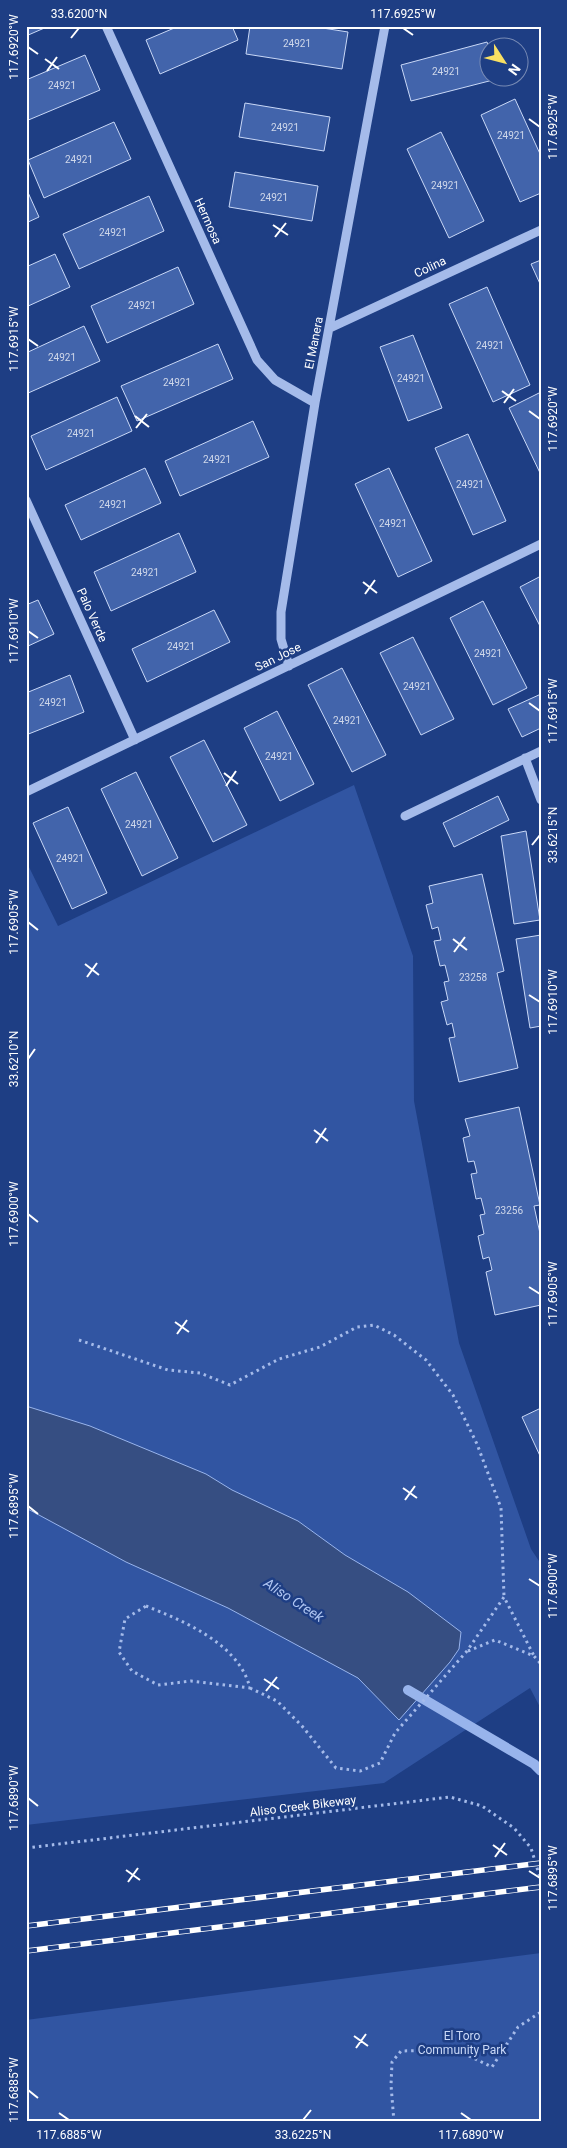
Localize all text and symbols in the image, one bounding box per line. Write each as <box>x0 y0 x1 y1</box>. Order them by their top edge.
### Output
text: 33.6200°N <box>51 7 107 21</box>
text: 117.6925°W <box>370 7 436 21</box>
text: 117.6920°W <box>7 14 21 80</box>
house number: 24921 <box>283 38 311 49</box>
north arrow <box>480 38 530 88</box>
text: N <box>505 61 524 78</box>
house number: 24921 <box>432 66 460 77</box>
house number: 24921 <box>48 80 76 91</box>
text: 117.6925°W <box>546 94 560 160</box>
house number: 24921 <box>271 122 299 133</box>
house number: 24921 <box>497 130 525 141</box>
house number: 24921 <box>65 154 93 165</box>
house number: 24921 <box>431 180 459 191</box>
house number: 24921 <box>260 192 288 203</box>
street label: Hermosa <box>192 196 224 246</box>
house number: 24921 <box>99 227 127 238</box>
street label: Colina <box>412 254 448 280</box>
house number: 24921 <box>128 300 156 311</box>
text: 117.6915°W <box>7 306 21 372</box>
street label: El Manera <box>302 316 326 370</box>
house number: 24921 <box>476 340 504 351</box>
house number: 24921 <box>48 352 76 363</box>
house number: 24921 <box>397 373 425 384</box>
house number: 24921 <box>163 377 191 388</box>
text: 117.6920°W <box>546 386 560 452</box>
house number: 24921 <box>67 428 95 439</box>
house number: 24921 <box>203 454 231 465</box>
house number: 24921 <box>456 479 484 490</box>
house number: 24921 <box>99 499 127 510</box>
house number: 24921 <box>379 518 407 529</box>
house number: 24921 <box>131 567 159 578</box>
street label: Palo Verde <box>74 586 110 644</box>
text: 117.6910°W <box>7 598 21 664</box>
street label: San Jose <box>253 640 303 674</box>
house number: 24921 <box>167 641 195 652</box>
house number: 24921 <box>474 648 502 659</box>
text: 117.6915°W <box>546 678 560 744</box>
house number: 24921 <box>403 681 431 692</box>
house number: 24921 <box>39 697 67 708</box>
house number: 24921 <box>333 715 361 726</box>
house number: 24921 <box>265 751 293 762</box>
text: 33.6215°N <box>546 807 560 863</box>
house number: 24921 <box>125 819 153 830</box>
house number: 24921 <box>56 853 84 864</box>
text: 117.6905°W <box>7 889 21 955</box>
text: 117.6910°W <box>546 969 560 1035</box>
house number: 23258 <box>459 972 487 983</box>
text: 33.6210°N <box>7 1031 21 1087</box>
text: 117.6900°W <box>7 1181 21 1247</box>
house number: 23256 <box>495 1205 523 1216</box>
text: 117.6905°W <box>546 1261 560 1327</box>
text: 117.6895°W <box>7 1473 21 1539</box>
text: 117.6900°W <box>546 1553 560 1619</box>
water label: Aliso Creek <box>260 1574 328 1626</box>
text: 117.6890°W <box>7 1765 21 1831</box>
street label: Aliso Creek Bikeway <box>249 1792 357 1819</box>
text: 117.6895°W <box>546 1845 560 1911</box>
park label: El Toro Community Park <box>418 2029 507 2057</box>
text: 117.6885°W <box>7 2057 21 2123</box>
text: 117.6885°W <box>36 2128 102 2142</box>
text: 33.6225°N <box>275 2128 331 2142</box>
text: 117.6890°W <box>438 2128 504 2142</box>

